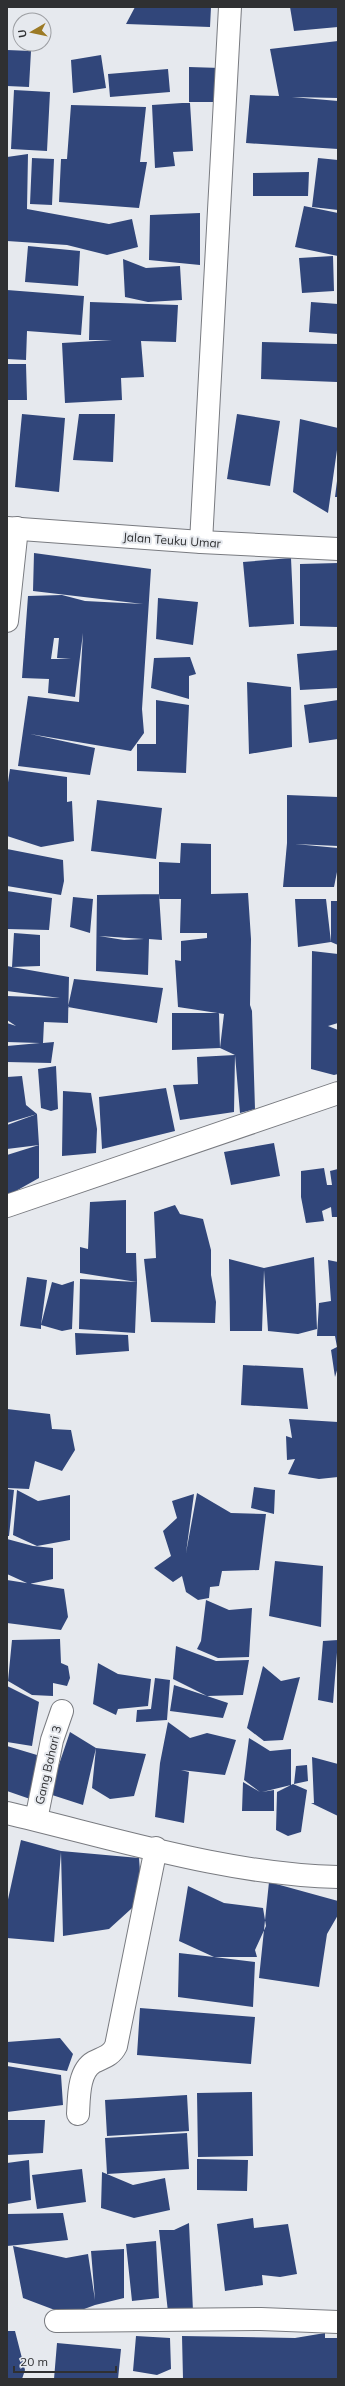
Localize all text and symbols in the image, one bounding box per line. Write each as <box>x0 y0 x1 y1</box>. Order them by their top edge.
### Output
north arrow <box>12 12 52 52</box>
text: U <box>15 28 30 39</box>
street label: Jalan Teuku Umar <box>122 529 222 551</box>
street label: Gang Bahari 3 <box>32 1724 64 1806</box>
scale bar <box>14 2348 116 2374</box>
text: 20 m <box>20 2354 48 2369</box>

